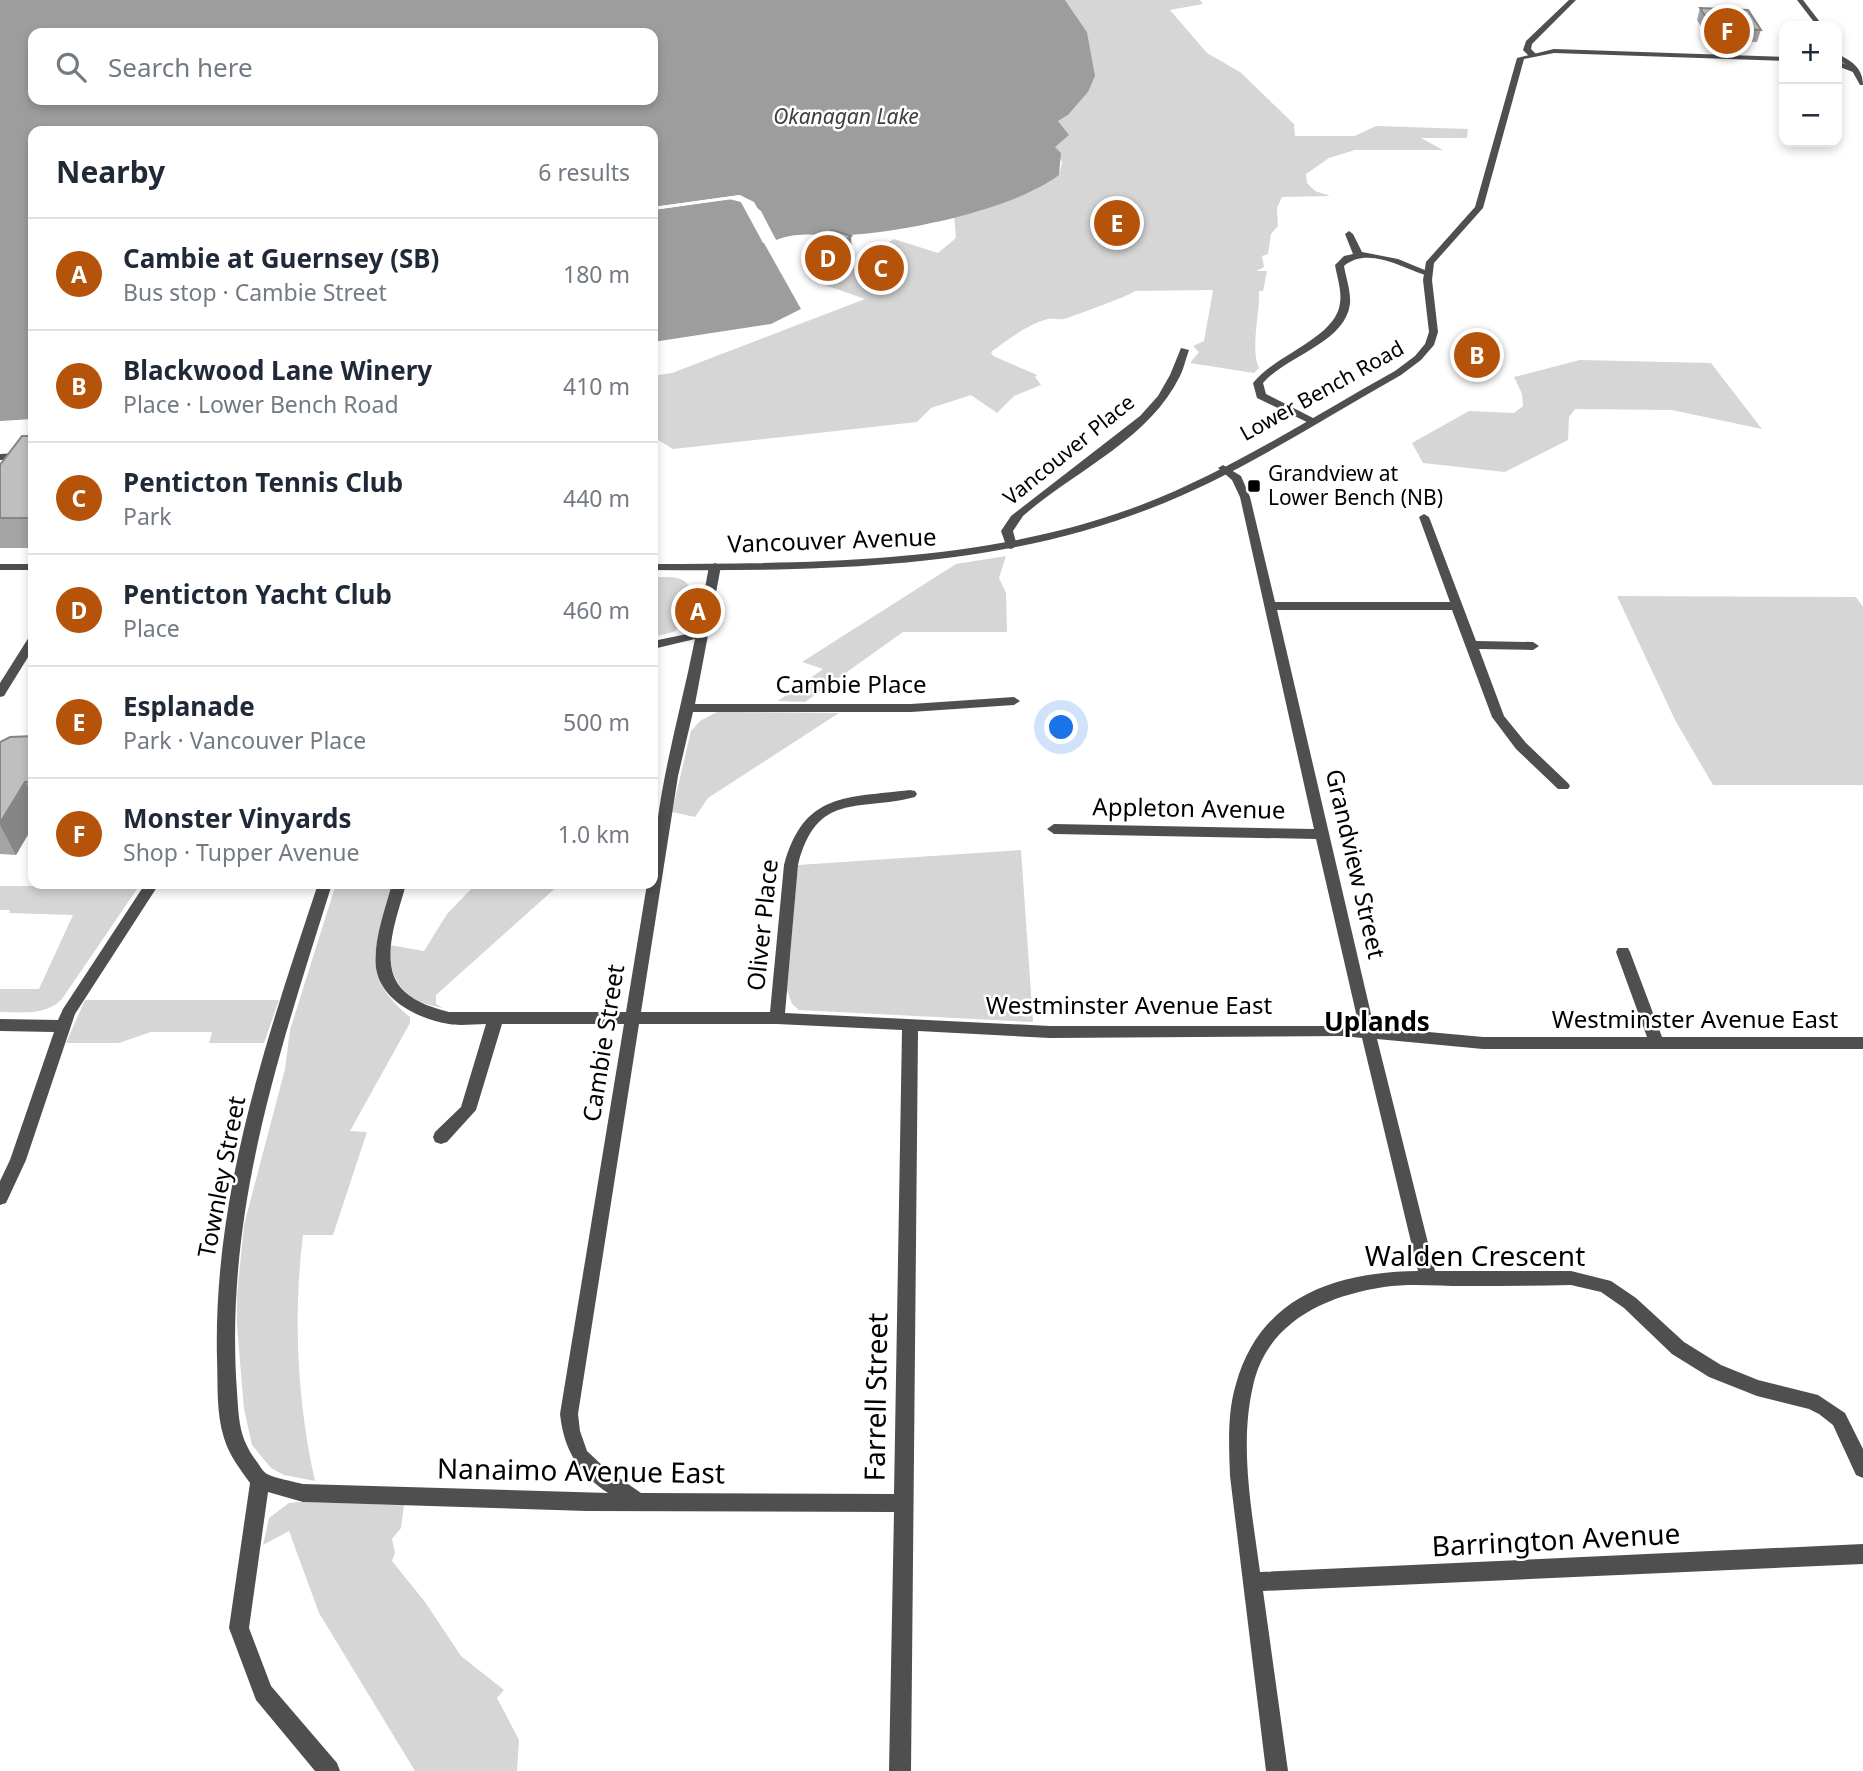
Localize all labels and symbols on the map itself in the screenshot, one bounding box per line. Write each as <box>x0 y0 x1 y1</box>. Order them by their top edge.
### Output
pin: F <box>1704 5 1750 57</box>
water label: Okanagan Lake <box>773 102 919 130</box>
pin: E <box>1094 197 1140 249</box>
pin: D <box>805 232 851 284</box>
pin: C <box>858 242 904 294</box>
pin: B <box>1454 329 1500 381</box>
street label: Lower Bench Road <box>1235 333 1408 447</box>
street label: Vancouver Place <box>997 388 1140 511</box>
place label: Grandview at Lower Bench (NB) <box>1268 459 1443 511</box>
marker: Grandview at Lower Bench (NB) <box>1246 478 1262 494</box>
street label: Vancouver Avenue <box>727 519 937 560</box>
pin: A <box>675 585 721 637</box>
street label: Cambie Place <box>775 667 927 700</box>
your location <box>1044 710 1078 744</box>
street label: Grandview Street <box>1319 766 1394 962</box>
street label: Appleton Avenue <box>1092 789 1286 826</box>
street label: Oliver Place <box>738 857 785 992</box>
street label: Cambie Street <box>574 961 631 1124</box>
street label: Westminster Avenue East <box>986 988 1272 1021</box>
street label: Westminster Avenue East <box>1552 1002 1838 1035</box>
district label: Uplands <box>1324 1003 1430 1039</box>
street label: Townley Street <box>189 1093 252 1260</box>
street label: Walden Crescent <box>1365 1236 1585 1274</box>
street label: Farrell Street <box>855 1312 895 1482</box>
street label: Nanaimo Avenue East <box>437 1448 725 1492</box>
street label: Barrington Avenue <box>1431 1514 1681 1564</box>

